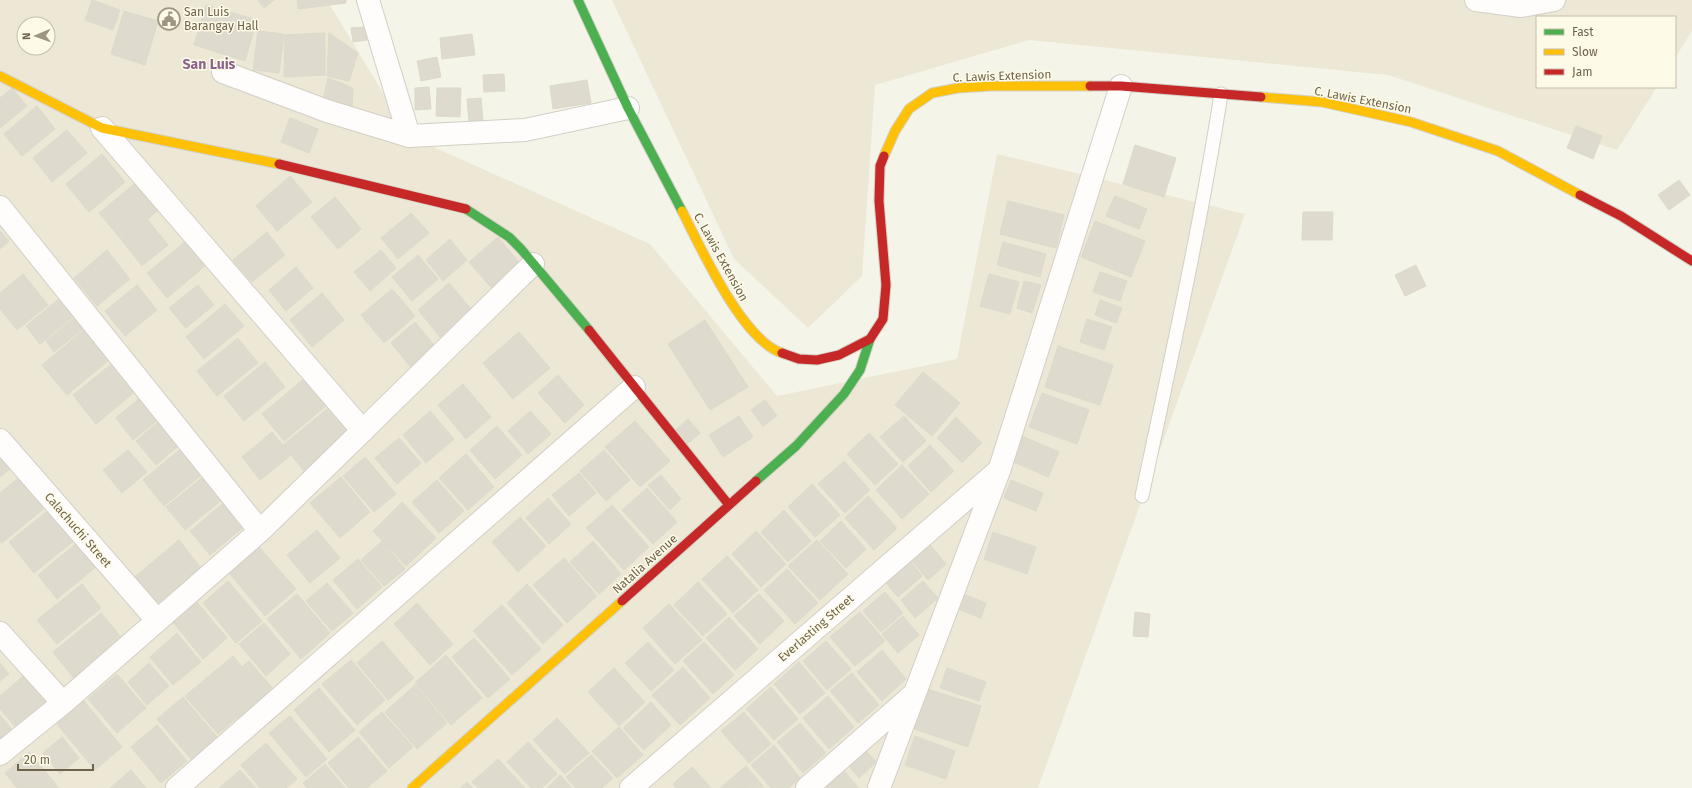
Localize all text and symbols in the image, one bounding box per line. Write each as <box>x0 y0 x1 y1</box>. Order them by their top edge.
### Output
place label: San Luis Barangay Hall <box>184 5 259 33</box>
public building icon: San Luis Barangay Hall <box>156 6 182 32</box>
north arrow <box>16 16 56 56</box>
legend <box>1536 16 1676 88</box>
text: Fast <box>1572 25 1594 39</box>
text: N <box>20 32 33 40</box>
text: Slow <box>1572 45 1598 59</box>
district label: San Luis <box>183 56 236 73</box>
text: Jam <box>1572 65 1592 79</box>
street label: C. Lawis Extension <box>952 67 1052 85</box>
street label: C. Lawis Extension <box>1313 84 1413 116</box>
street label: C. Lawis Extension <box>691 210 751 304</box>
street label: Calachuchi Street <box>42 490 115 571</box>
street label: Natalia Avenue <box>610 531 680 597</box>
street label: Everlasting Street <box>775 591 857 665</box>
scale bar <box>18 746 93 772</box>
text: 20 m <box>24 753 50 767</box>

